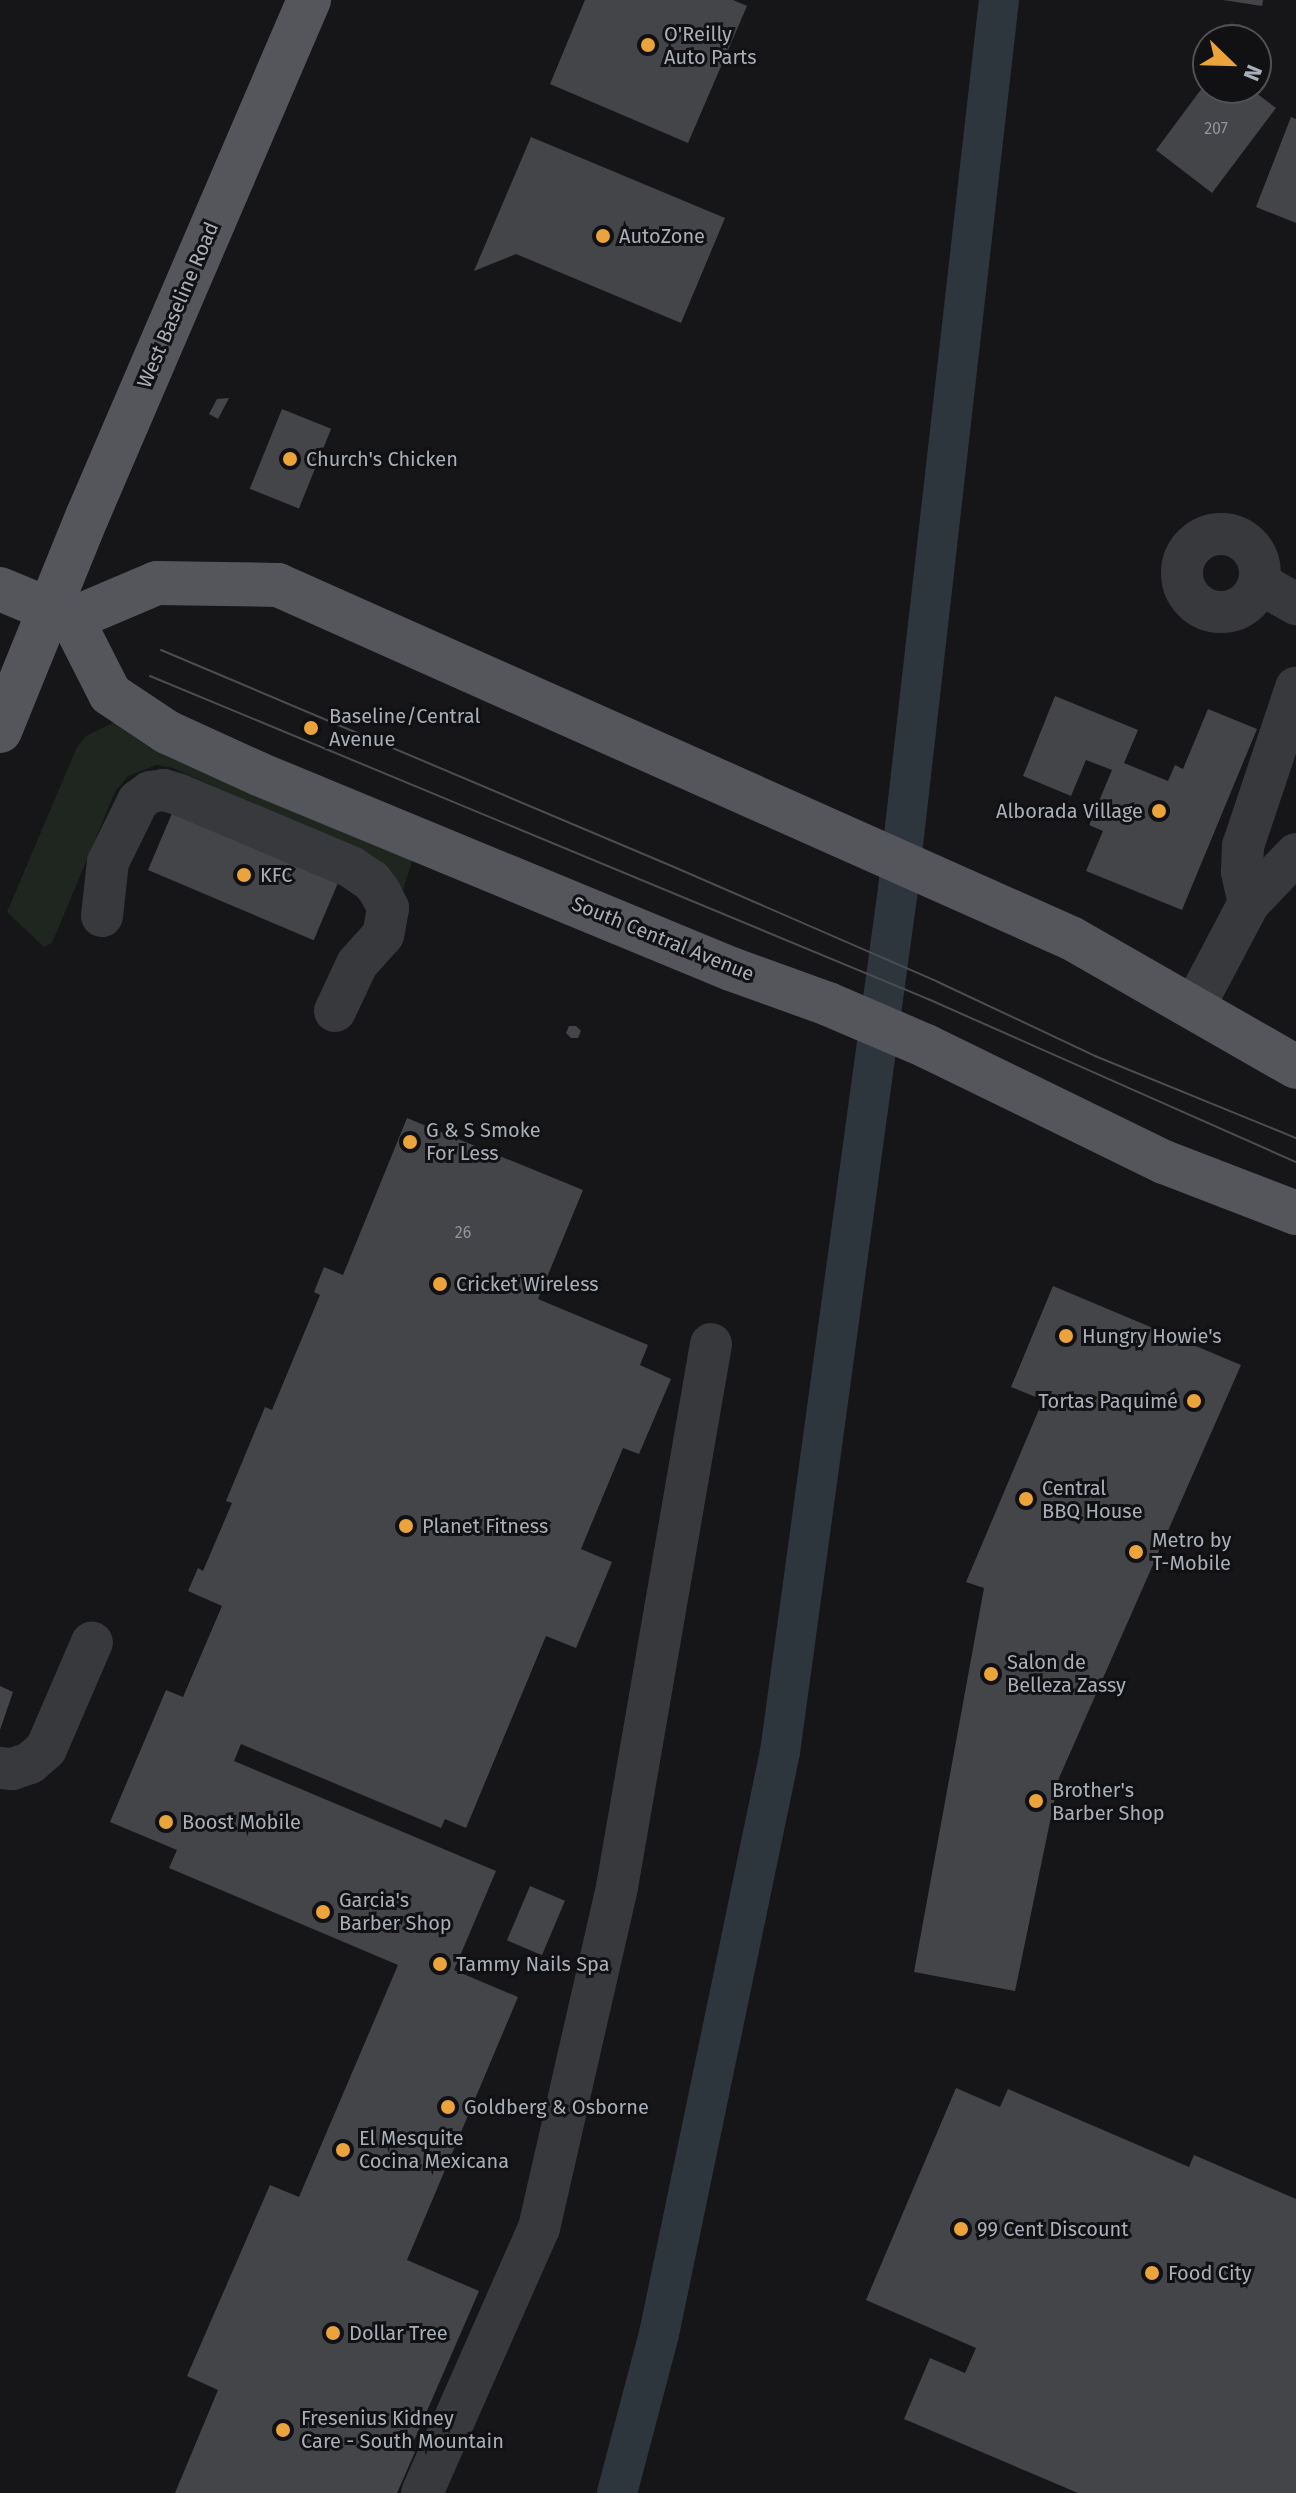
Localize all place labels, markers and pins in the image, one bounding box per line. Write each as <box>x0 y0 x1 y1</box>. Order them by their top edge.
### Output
place label: O'Reilly Auto Parts <box>664 22 757 69</box>
marker: O'Reilly Auto Parts <box>639 36 657 54</box>
place label: AutoZone <box>619 224 705 248</box>
marker: AutoZone <box>594 227 612 245</box>
place label: Church's Chicken <box>306 447 458 471</box>
marker: Church's Chicken <box>281 450 299 468</box>
place label: Baseline/Central Avenue <box>329 704 480 751</box>
marker: Baseline/Central Avenue <box>300 717 322 739</box>
place label: Alborada Village <box>996 799 1143 823</box>
marker: Alborada Village <box>1150 802 1168 820</box>
place label: KFC <box>260 863 292 887</box>
marker: KFC <box>235 866 253 884</box>
place label: G & S Smoke For Less <box>426 1118 541 1165</box>
marker: G & S Smoke For Less <box>401 1133 419 1151</box>
place label: Cricket Wireless <box>456 1272 599 1296</box>
marker: Cricket Wireless <box>431 1275 449 1293</box>
place label: Hungry Howie's <box>1082 1324 1222 1348</box>
marker: Hungry Howie's <box>1057 1327 1075 1345</box>
place label: Tortas Paquimé <box>1038 1389 1178 1413</box>
marker: Tortas Paquimé <box>1185 1392 1203 1410</box>
place label: Central BBQ House <box>1042 1476 1143 1523</box>
marker: Central BBQ House <box>1017 1490 1035 1508</box>
place label: Planet Fitness <box>422 1514 548 1538</box>
marker: Planet Fitness <box>397 1517 415 1535</box>
place label: Metro by T-Mobile <box>1152 1528 1231 1575</box>
marker: Metro by T-Mobile <box>1127 1543 1145 1561</box>
place label: Salon de Belleza Zassy <box>1007 1650 1126 1697</box>
marker: Salon de Belleza Zassy <box>982 1665 1000 1683</box>
place label: Brother's Barber Shop <box>1052 1778 1165 1825</box>
marker: Brother's Barber Shop <box>1027 1792 1045 1810</box>
place label: Boost Mobile <box>182 1810 301 1834</box>
marker: Boost Mobile <box>157 1813 175 1831</box>
place label: Garcia's Barber Shop <box>339 1888 452 1935</box>
marker: Garcia's Barber Shop <box>314 1903 332 1921</box>
place label: Tammy Nails Spa <box>456 1952 610 1976</box>
marker: Tammy Nails Spa <box>431 1955 449 1973</box>
place label: Goldberg & Osborne <box>464 2095 649 2119</box>
marker: Goldberg & Osborne <box>439 2098 457 2116</box>
place label: El Mesquite Cocina Mexicana <box>359 2126 509 2173</box>
marker: El Mesquite Cocina Mexicana <box>334 2141 352 2159</box>
place label: 99 Cent Discount <box>977 2217 1129 2241</box>
marker: 99 Cent Discount <box>952 2220 970 2238</box>
place label: Food City <box>1168 2261 1252 2285</box>
marker: Food City <box>1143 2264 1161 2282</box>
place label: Dollar Tree <box>349 2321 448 2345</box>
marker: Dollar Tree <box>324 2324 342 2342</box>
place label: Fresenius Kidney Care - South Mountain <box>301 2406 504 2453</box>
marker: Fresenius Kidney Care - South Mountain <box>272 2419 294 2441</box>

